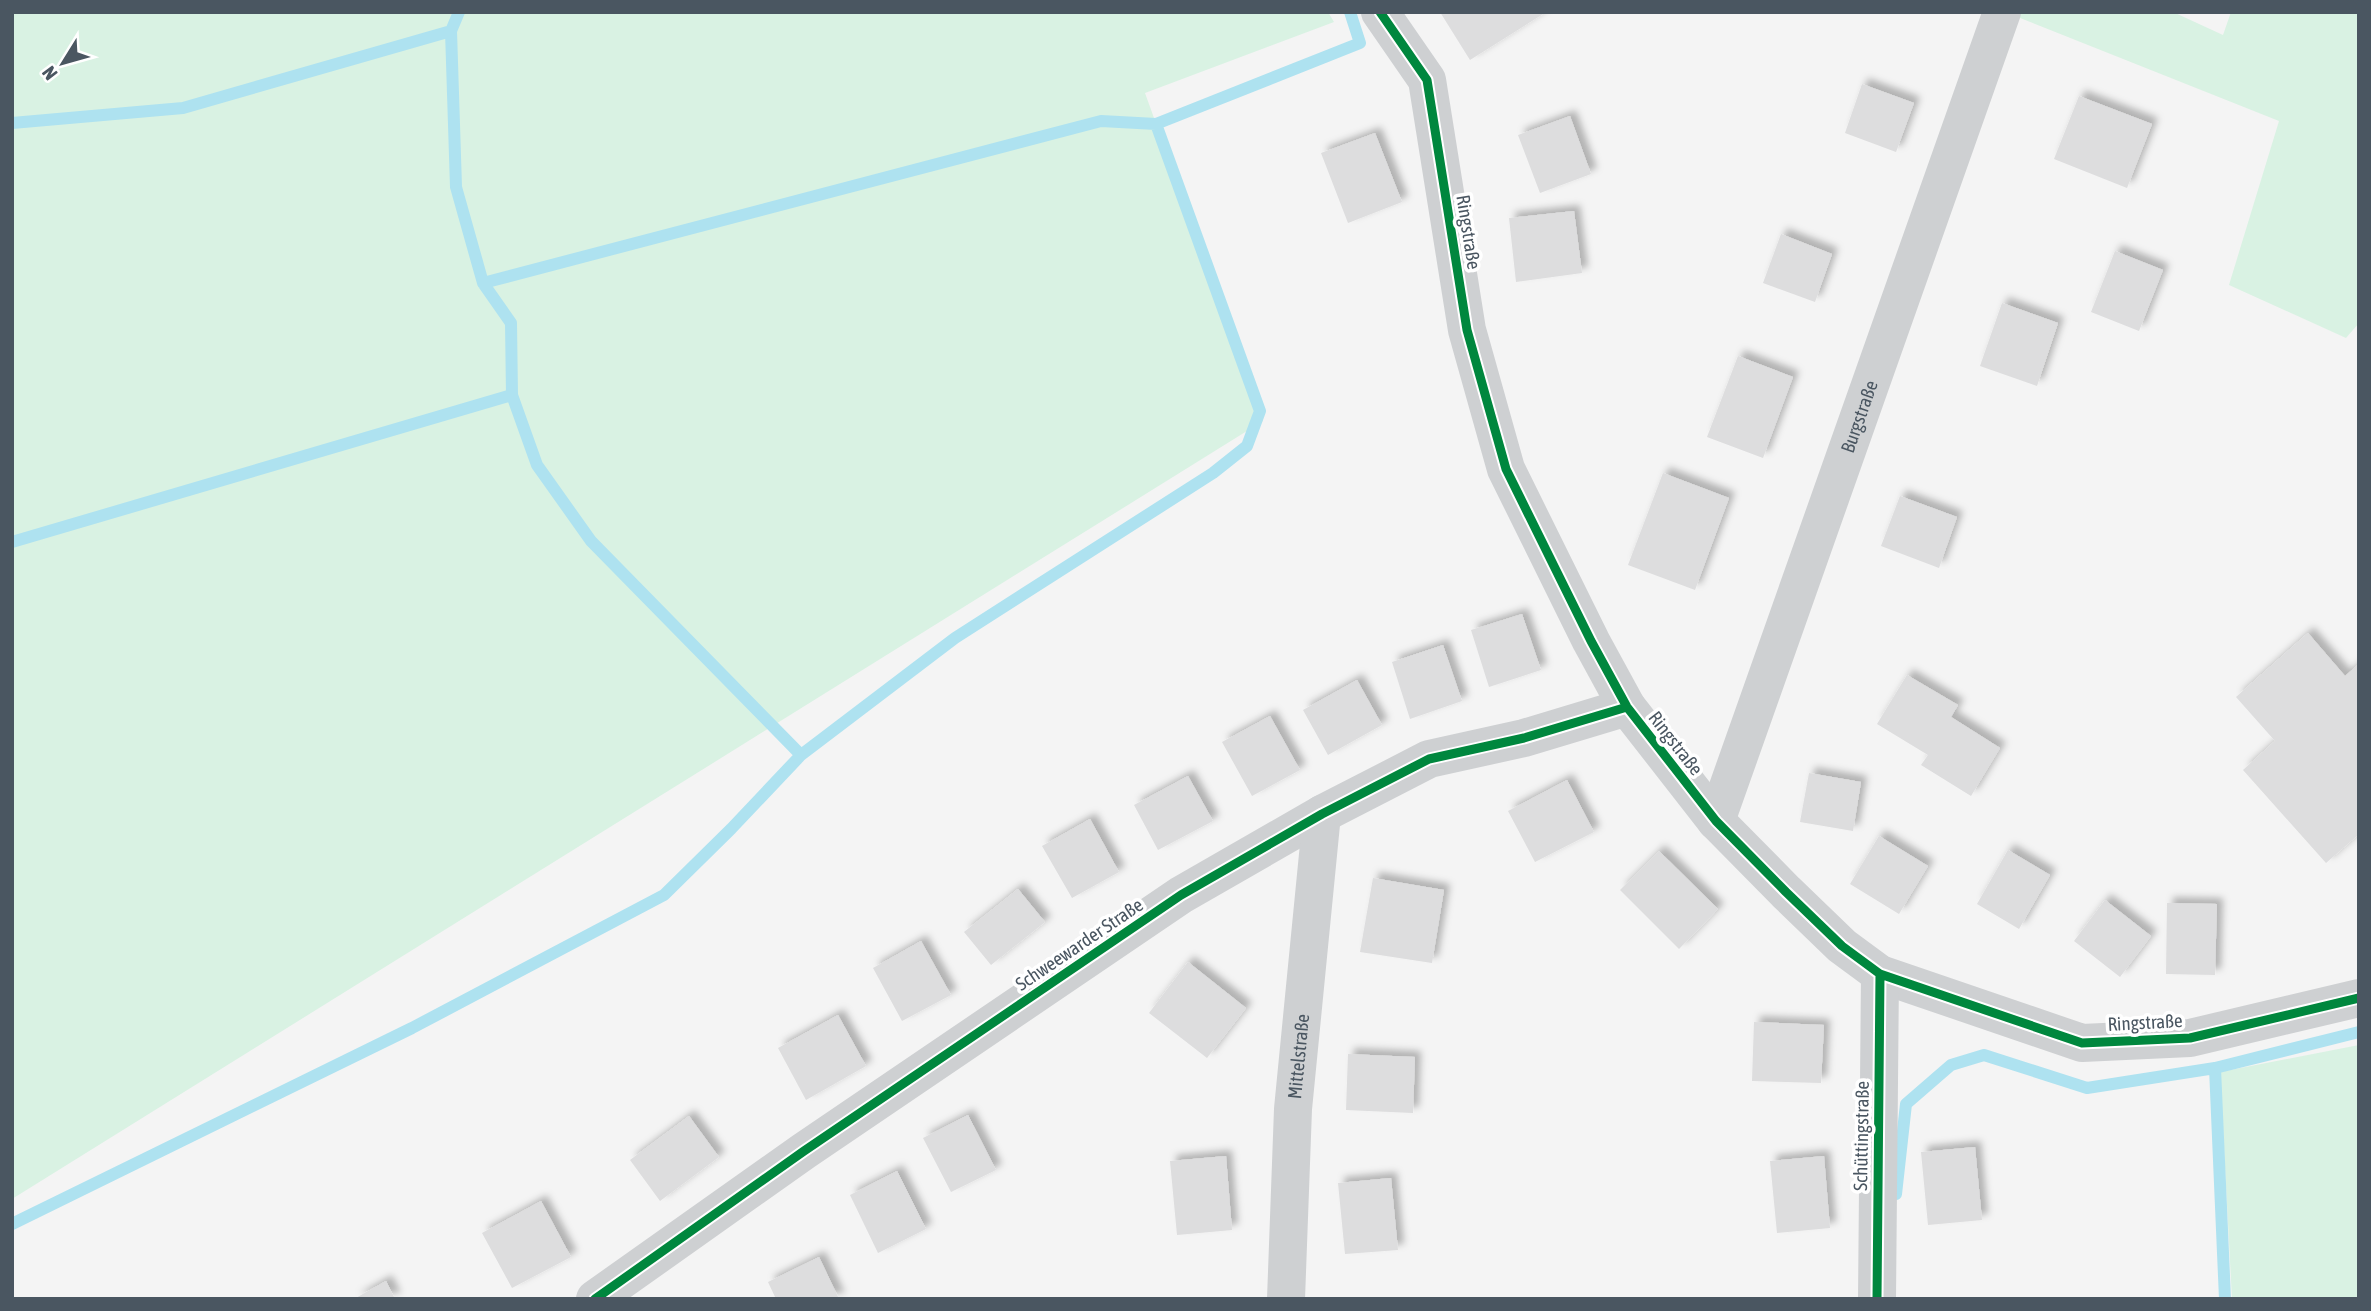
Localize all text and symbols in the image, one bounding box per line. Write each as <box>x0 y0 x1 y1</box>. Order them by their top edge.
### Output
north arrow <box>28 28 98 98</box>
text: N <box>37 62 62 84</box>
street label: Ringstraße <box>1452 193 1486 271</box>
street label: Burgstraße <box>1836 377 1882 456</box>
street label: Ringstraße <box>1644 707 1708 779</box>
street label: Schweewarder Straße <box>1011 893 1147 995</box>
street label: Ringstraße <box>2107 1009 2183 1035</box>
street label: Mittelstraße <box>1283 1013 1313 1100</box>
street label: Schüttingstraße <box>1849 1081 1873 1191</box>

